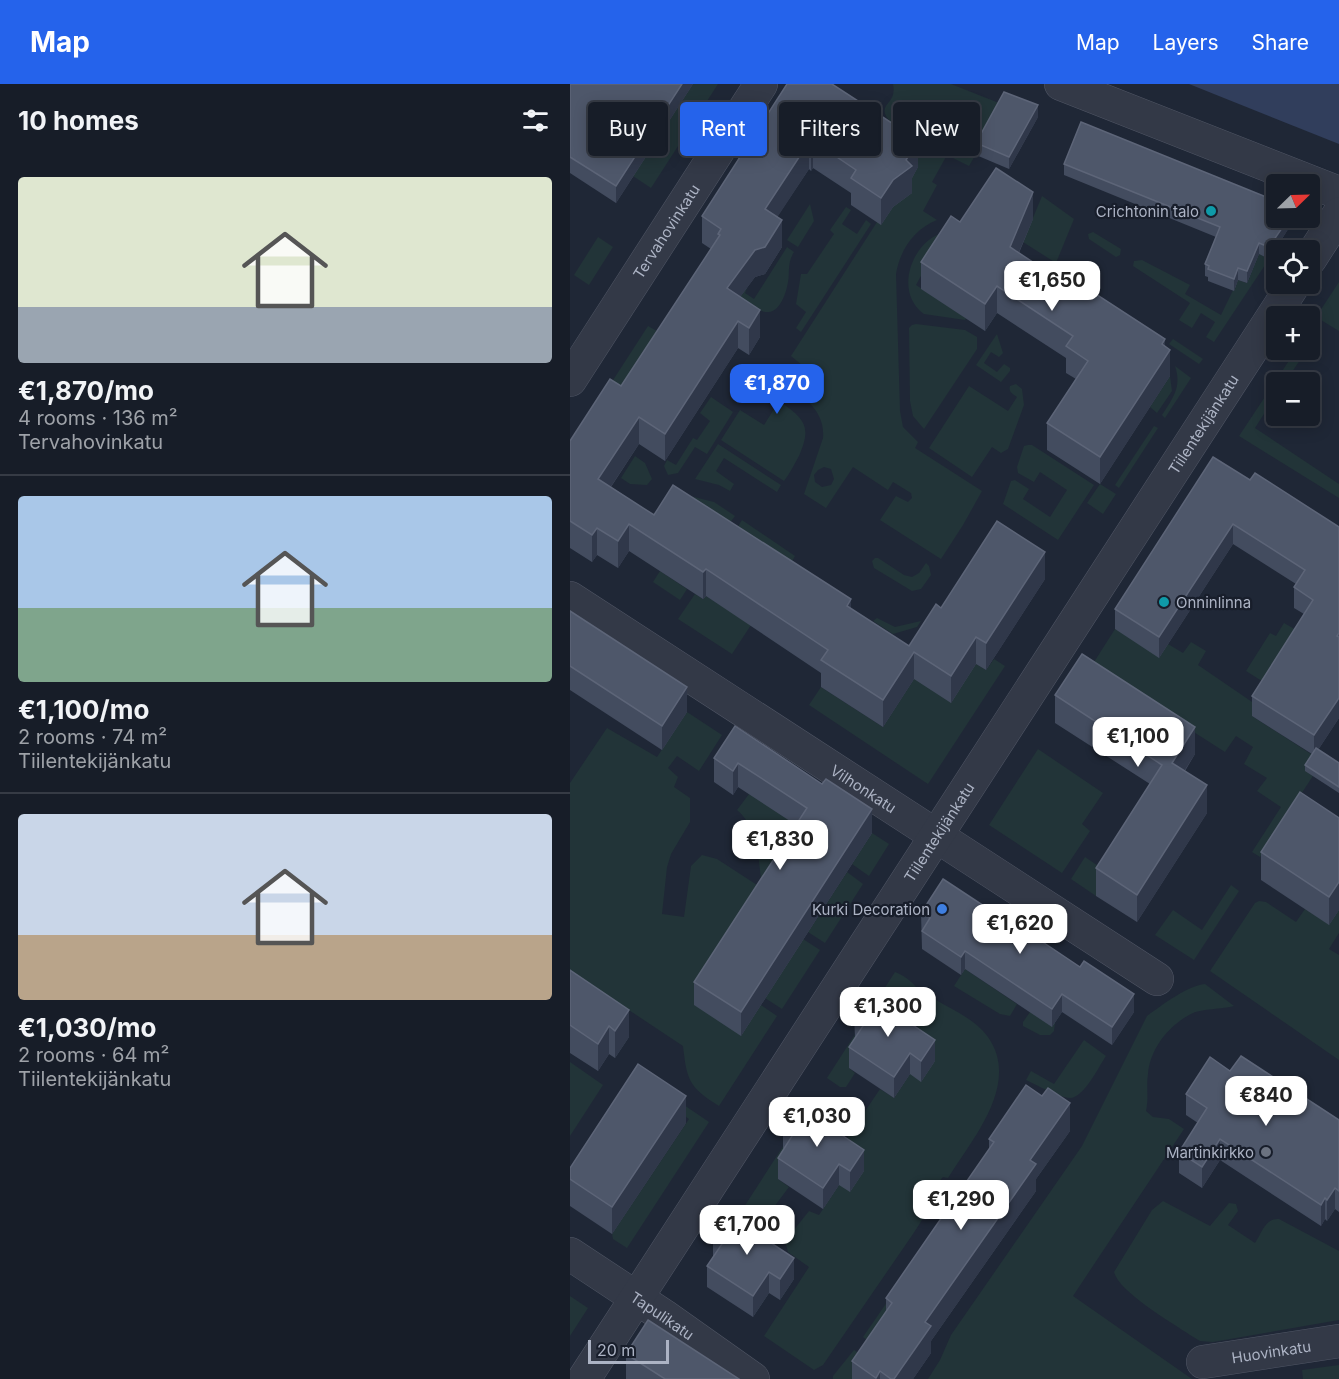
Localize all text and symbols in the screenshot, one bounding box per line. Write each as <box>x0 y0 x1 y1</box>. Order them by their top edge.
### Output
text: Map <box>30 25 90 59</box>
text: Map <box>1076 30 1120 55</box>
text: Layers <box>1153 30 1219 55</box>
text: Share <box>1252 30 1309 55</box>
chip: Buy <box>588 102 668 156</box>
chip: Rent <box>680 102 767 156</box>
chip: Filters <box>779 102 881 156</box>
chip: New <box>893 102 980 156</box>
icon: filters <box>519 104 552 137</box>
text: 10 homes <box>18 105 139 136</box>
north arrow <box>1266 174 1320 228</box>
map controls <box>1266 174 1320 426</box>
street label: Tervahovinkatu <box>628 180 703 282</box>
place label: Crichtonin talo <box>1096 202 1199 221</box>
marker: Crichtonin talo <box>1204 204 1218 218</box>
icon: home <box>231 216 339 324</box>
button: locate <box>1266 240 1320 294</box>
pin: €1,650 <box>1003 261 1101 312</box>
text: €1,650 <box>1018 268 1086 292</box>
button: + <box>1266 306 1320 360</box>
pin: €1,870 <box>728 364 826 415</box>
text: €1,870 <box>744 371 810 395</box>
street label: Tiilentekijänkatu <box>1164 371 1242 478</box>
button: − <box>1266 372 1320 426</box>
text: €1,870/mo <box>18 375 154 406</box>
text: 4 rooms · 136 m² <box>18 406 178 430</box>
text: Tervahovinkatu <box>18 430 163 454</box>
icon: home <box>231 535 339 643</box>
place label: Onninlinna <box>1176 593 1251 612</box>
marker: Onninlinna <box>1157 595 1171 609</box>
text: €1,100/mo <box>18 694 149 725</box>
pin: €1,100 <box>1089 717 1187 768</box>
text: €1,100 <box>1107 724 1169 748</box>
text: 2 rooms · 74 m² <box>18 725 167 749</box>
text: Tiilentekijänkatu <box>18 749 171 773</box>
street label: Vilhonkatu <box>827 760 900 817</box>
street label: Tiilentekijänkatu <box>899 779 978 885</box>
pin: €1,830 <box>731 820 829 871</box>
text: €1,830 <box>746 827 814 851</box>
icon: home <box>231 853 339 961</box>
place label: Kurki Decoration <box>812 900 930 919</box>
marker: Kurki Decoration <box>935 902 949 916</box>
pin: €1,620 <box>971 904 1069 955</box>
text: €1,620 <box>986 911 1054 935</box>
pin: €1,300 <box>839 987 937 1038</box>
text: €1,300 <box>854 994 922 1018</box>
text: €1,030/mo <box>18 1012 157 1043</box>
text: 2 rooms · 64 m² <box>18 1043 169 1067</box>
text: Tiilentekijänkatu <box>18 1067 171 1091</box>
pin: €840 <box>1230 1076 1302 1127</box>
text: €840 <box>1239 1083 1293 1107</box>
pin: €1,030 <box>768 1097 866 1148</box>
text: €1,030 <box>783 1104 851 1128</box>
place label: Martinkirkko <box>1166 1143 1254 1162</box>
marker: Martinkirkko <box>1259 1145 1273 1159</box>
pin: €1,290 <box>912 1180 1010 1231</box>
text: €1,290 <box>927 1187 995 1211</box>
pin: €1,700 <box>698 1205 796 1256</box>
text: €1,700 <box>714 1212 780 1236</box>
street label: Tapulikatu <box>627 1287 698 1344</box>
street label: Huovinkatu <box>1230 1336 1312 1367</box>
scale bar <box>588 1337 669 1364</box>
text: 20 m <box>597 1340 635 1360</box>

